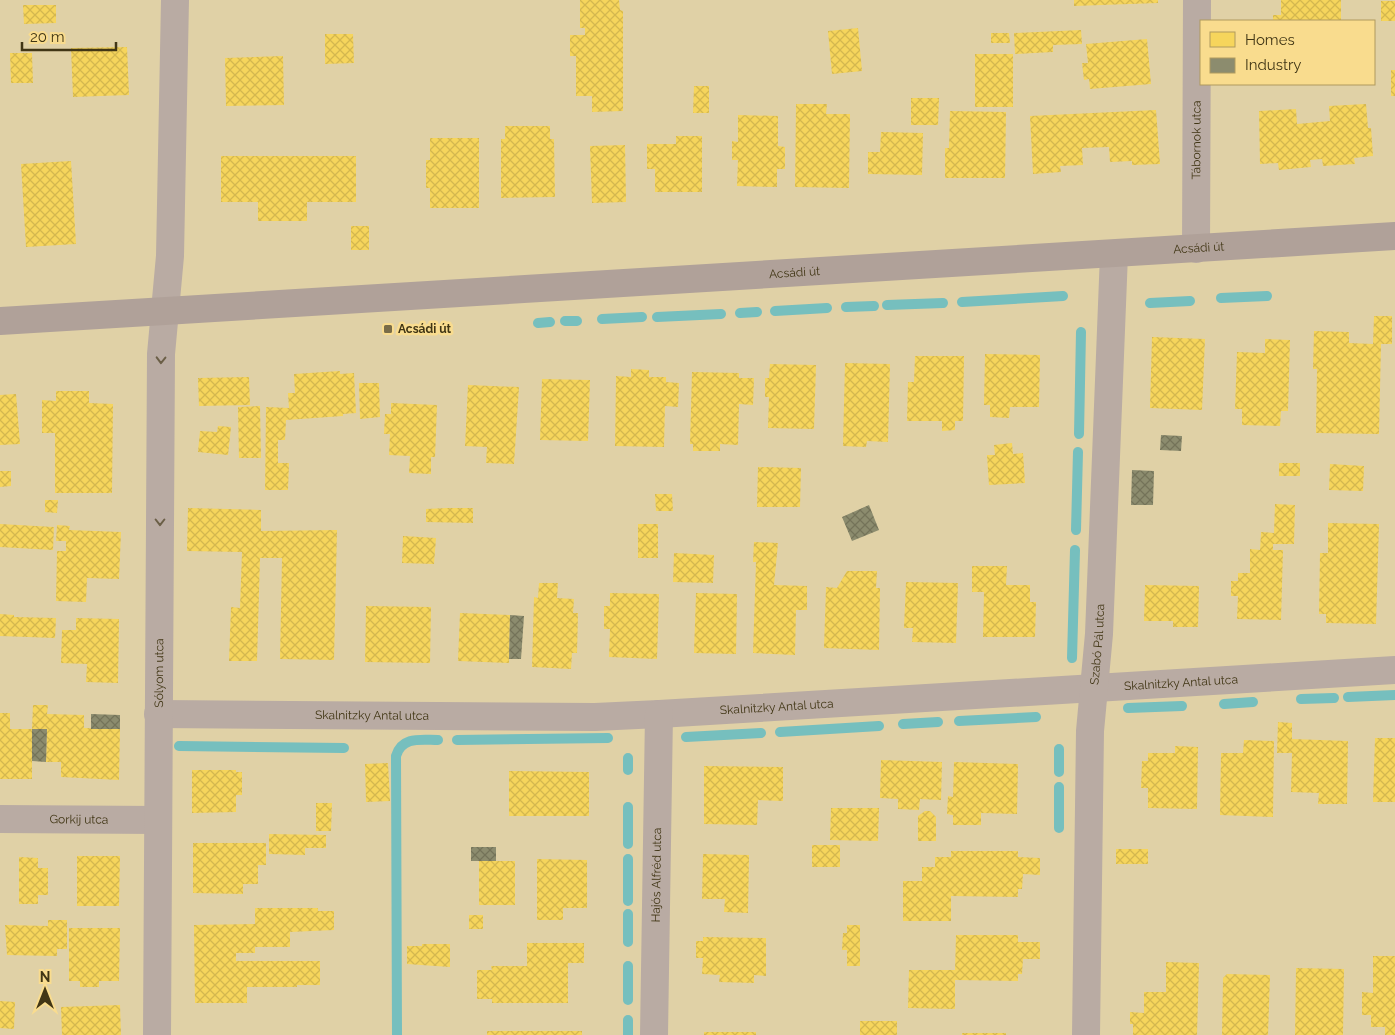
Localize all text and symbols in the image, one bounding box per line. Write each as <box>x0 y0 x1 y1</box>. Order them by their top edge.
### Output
scale bar <box>22 20 116 52</box>
legend <box>1200 20 1375 85</box>
text: 20 m <box>30 28 65 46</box>
text: Homes <box>1245 31 1295 49</box>
text: Industry <box>1245 56 1301 74</box>
street label: Tábornok utca <box>1189 100 1204 180</box>
street label: Acsádi út <box>1173 239 1225 257</box>
street label: Acsádi út <box>769 264 821 281</box>
place label: Acsádi út <box>398 322 452 336</box>
marker: Acsádi út <box>382 323 394 335</box>
one-way arrow <box>156 356 166 364</box>
one-way arrow <box>154 518 165 526</box>
street label: Szabó Pál utca <box>1087 603 1107 686</box>
street label: Sólyom utca <box>152 638 166 708</box>
street label: Skalnitzky Antal utca <box>1124 672 1238 693</box>
street label: Skalnitzky Antal utca <box>719 697 834 717</box>
street label: Skalnitzky Antal utca <box>315 708 429 723</box>
street label: Gorkij utca <box>49 812 109 827</box>
street label: Hajós Alfréd utca <box>649 827 664 923</box>
north arrow <box>20 965 70 1015</box>
text: N <box>40 969 50 985</box>

